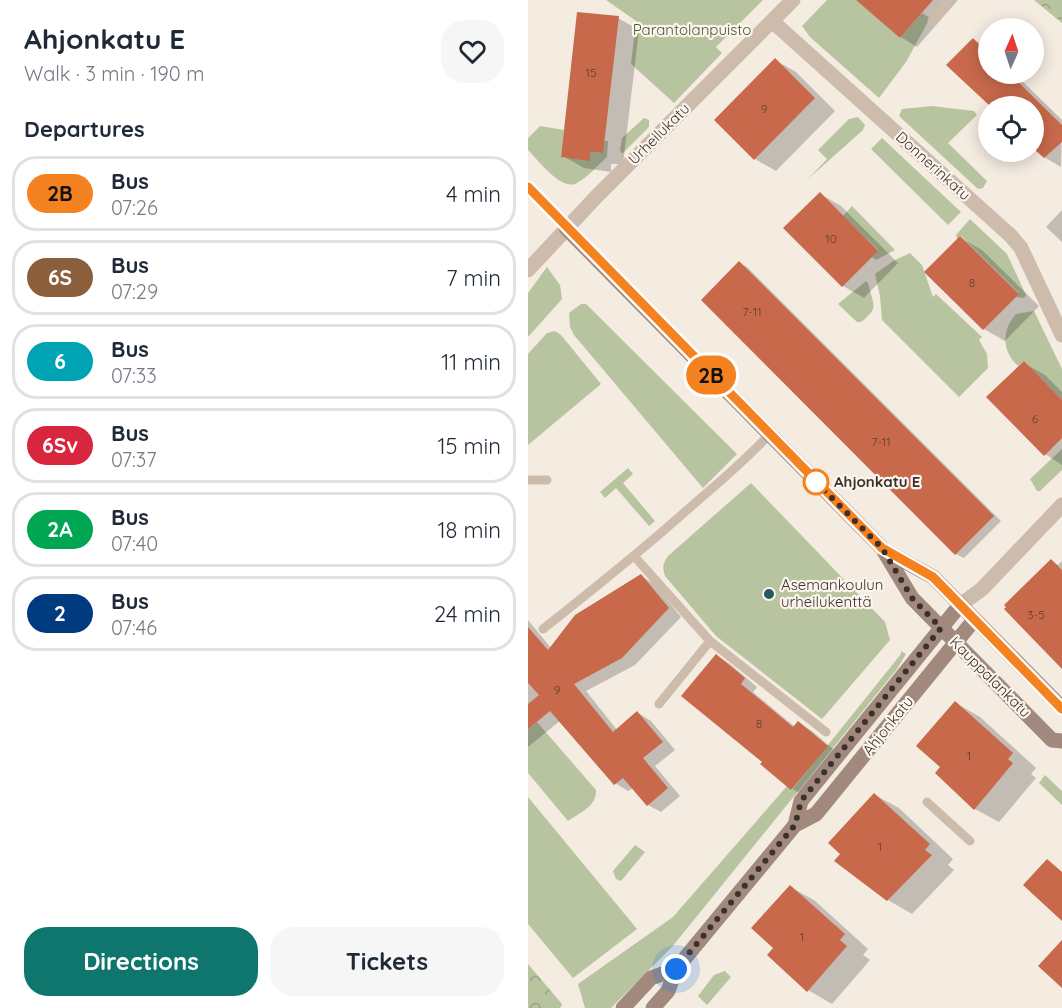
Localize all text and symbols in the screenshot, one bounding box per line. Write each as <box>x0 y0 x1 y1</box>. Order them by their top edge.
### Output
north arrow <box>978 18 1044 84</box>
map controls <box>978 18 1044 162</box>
button: heart <box>441 20 504 83</box>
park label: Parantolanpuisto <box>633 20 751 39</box>
text: Ahjonkatu E <box>24 21 185 56</box>
text: Walk · 3 min · 190 m <box>24 61 204 86</box>
house number: 15 <box>586 65 596 80</box>
button: locate <box>978 96 1044 162</box>
street label: Urheilukatu <box>624 99 693 168</box>
house number: 9 <box>761 101 768 116</box>
text: Departures <box>24 115 145 143</box>
street label: Donnerinkatu <box>892 127 975 204</box>
text: Bus <box>111 167 149 195</box>
text: 2B <box>47 180 73 206</box>
text: 4 min <box>446 180 501 208</box>
text: 07:26 <box>111 195 158 220</box>
house number: 10 <box>825 231 837 246</box>
text: Bus <box>111 251 149 279</box>
text: 6S <box>48 264 72 290</box>
text: 7 min <box>446 264 501 292</box>
house number: 8 <box>969 275 975 290</box>
text: 07:29 <box>111 279 158 304</box>
house number: 7-11 <box>742 304 762 319</box>
text: Bus <box>111 335 149 363</box>
text: 6 <box>54 348 66 374</box>
text: 11 min <box>441 348 501 376</box>
line badge: 2B <box>684 356 738 394</box>
text: 2B <box>698 362 724 388</box>
text: 07:33 <box>111 363 157 388</box>
house number: 6 <box>1032 411 1039 426</box>
text: Bus <box>111 419 149 447</box>
text: 6Sv <box>42 432 78 458</box>
text: 15 min <box>437 432 501 460</box>
house number: 7-11 <box>871 434 891 449</box>
text: 07:37 <box>111 447 157 472</box>
marker: Ahjonkatu E <box>803 469 829 495</box>
place label: Ahjonkatu E <box>834 472 920 491</box>
text: Bus <box>111 503 149 531</box>
text: 2A <box>47 516 73 542</box>
text: 18 min <box>437 516 501 544</box>
text: 07:40 <box>111 531 158 556</box>
place label: Asemankoulun urheilukenttä <box>781 575 884 611</box>
text: Bus <box>111 587 149 615</box>
marker: Asemankoulun urheilukenttä <box>762 587 776 601</box>
text: 2 <box>54 600 66 626</box>
text: 24 min <box>434 600 501 628</box>
house number: 3-5 <box>1027 607 1045 622</box>
text: 07:46 <box>111 615 157 640</box>
street label: Kauppalankatu <box>946 632 1035 721</box>
house number: 9 <box>554 682 561 697</box>
street label: Ahjonkatu <box>858 692 917 759</box>
house number: 8 <box>756 716 762 731</box>
house number: 1 <box>967 748 971 763</box>
house number: 1 <box>878 839 882 854</box>
button: Directions <box>24 927 258 996</box>
button: Tickets <box>270 927 504 996</box>
house number: 1 <box>800 929 804 944</box>
your location <box>661 954 691 984</box>

